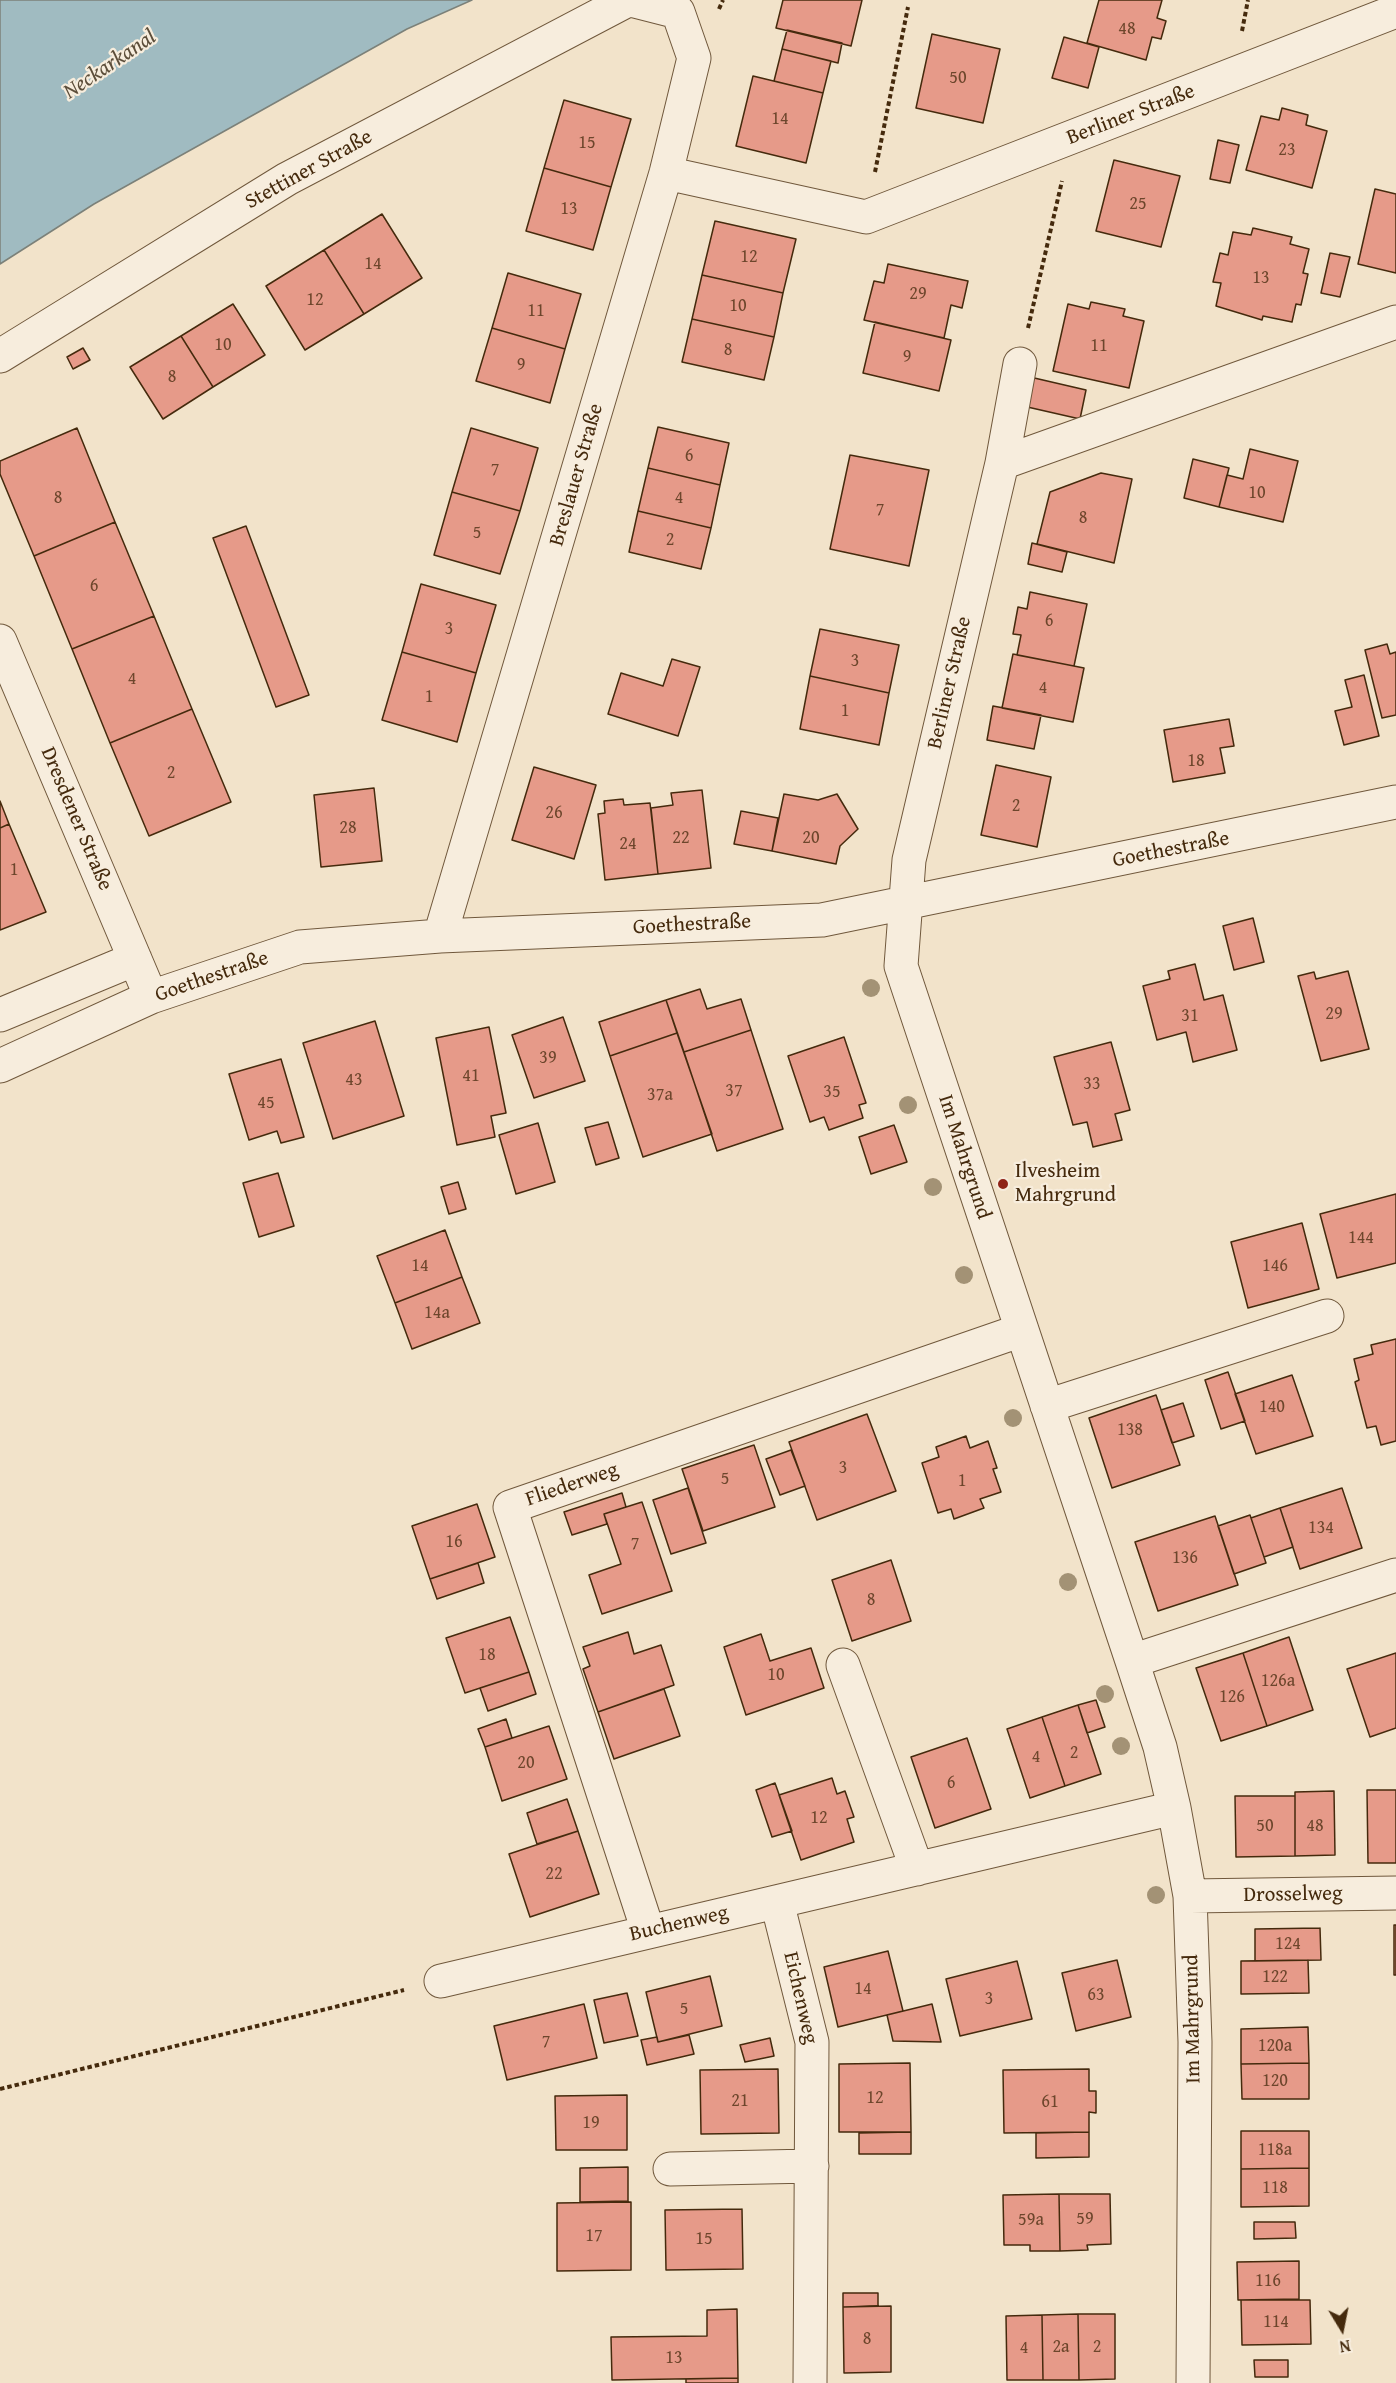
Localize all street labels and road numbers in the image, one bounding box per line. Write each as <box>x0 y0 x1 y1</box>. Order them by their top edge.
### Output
street label: Berliner Straße <box>1063 79 1199 151</box>
street label: Stettiner Straße <box>241 125 377 215</box>
street label: Breslauer Straße <box>545 401 609 549</box>
street label: Berliner Straße <box>923 614 977 752</box>
street label: Dresdener Straße <box>34 743 118 895</box>
street label: Goethestraße <box>1111 826 1231 874</box>
street label: Goethestraße <box>632 909 752 941</box>
street label: Goethestraße <box>152 946 272 1008</box>
street label: Im Mahrgrund <box>932 1092 996 1222</box>
street label: Fliederweg <box>522 1457 622 1513</box>
street label: Drosselweg <box>1243 1882 1343 1908</box>
street label: Buchenweg <box>627 1900 731 1948</box>
street label: Eichenweg <box>777 1949 823 2047</box>
street label: Im Mahrgrund <box>1179 1954 1207 2084</box>

